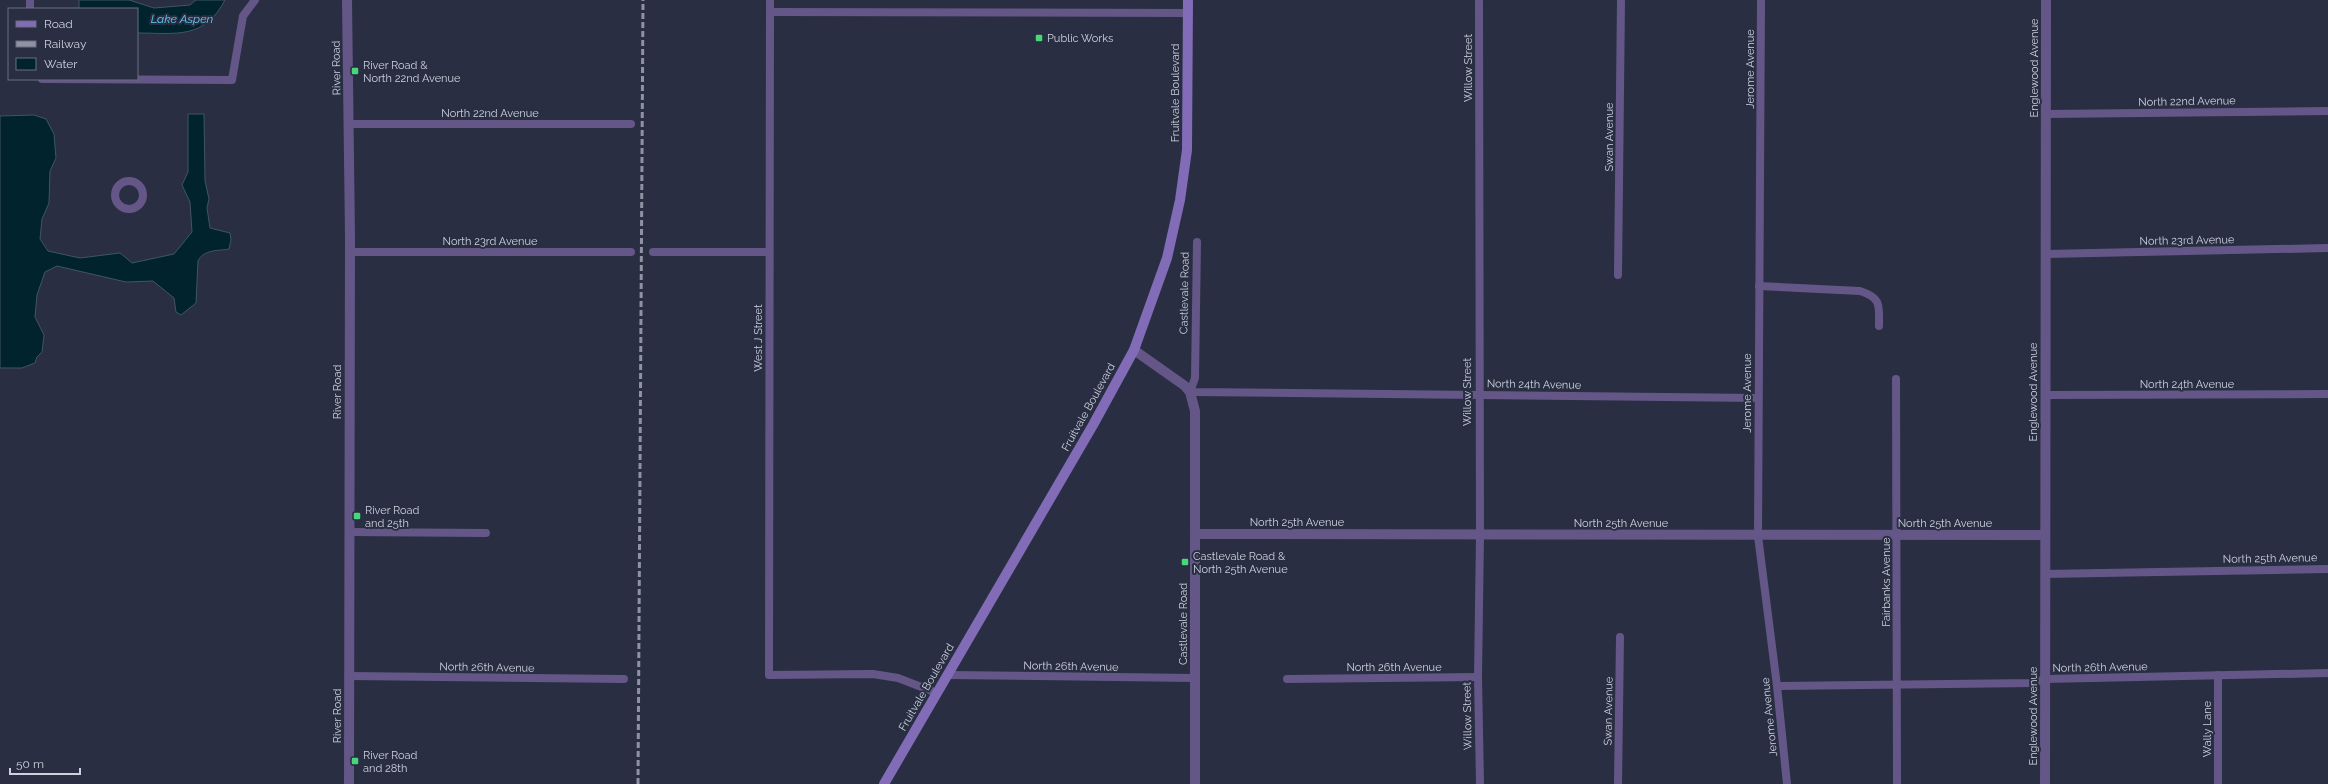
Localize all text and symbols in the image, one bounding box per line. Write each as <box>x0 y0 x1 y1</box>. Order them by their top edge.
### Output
legend <box>8 8 138 80</box>
water label: Lake Aspen <box>151 12 214 26</box>
text: Road <box>44 17 73 31</box>
street label: Englewood Avenue <box>2028 18 2041 117</box>
street label: Jerome Avenue <box>1744 29 1757 109</box>
place label: Public Works <box>1047 32 1113 45</box>
marker: Public Works <box>1034 33 1044 43</box>
street label: Willow Street <box>1462 34 1475 102</box>
text: Railway <box>44 37 87 51</box>
street label: River Road <box>330 41 343 95</box>
street label: Fruitvale Boulevard <box>1169 44 1182 142</box>
text: Water <box>44 57 78 71</box>
place label: River Road & North 22nd Avenue <box>363 59 461 85</box>
marker: River Road & North 22nd Avenue <box>350 66 360 76</box>
street label: North 22nd Avenue <box>2138 94 2236 109</box>
street label: Swan Avenue <box>1603 102 1616 171</box>
street label: North 22nd Avenue <box>441 107 539 120</box>
street label: North 23rd Avenue <box>2139 233 2235 248</box>
street label: North 23rd Avenue <box>443 235 538 248</box>
street label: Castlevale Road <box>1177 252 1192 334</box>
street label: West J Street <box>752 304 765 372</box>
street label: Englewood Avenue <box>2027 342 2040 441</box>
street label: Jerome Avenue <box>1741 353 1754 433</box>
street label: Willow Street <box>1461 358 1474 426</box>
street label: Fruitvale Boulevard <box>1059 361 1118 453</box>
street label: River Road <box>331 365 344 419</box>
street label: North 24th Avenue <box>1487 377 1582 392</box>
street label: North 24th Avenue <box>2140 378 2235 391</box>
place label: River Road and 25th <box>365 504 420 530</box>
marker: River Road and 25th <box>352 511 362 521</box>
street label: North 25th Avenue <box>1250 516 1345 529</box>
street label: North 25th Avenue <box>1574 517 1669 530</box>
street label: North 25th Avenue <box>1898 517 1993 530</box>
street label: Fairbanks Avenue <box>1880 537 1893 627</box>
place label: Castlevale Road & North 25th Avenue <box>1193 550 1288 576</box>
street label: North 25th Avenue <box>2223 551 2318 566</box>
marker: Castlevale Road & North 25th Avenue <box>1180 557 1190 567</box>
street label: Castlevale Road <box>1177 583 1190 665</box>
street label: Fruitvale Boulevard <box>896 641 957 733</box>
street label: North 26th Avenue <box>1023 659 1119 674</box>
street label: North 26th Avenue <box>439 660 535 675</box>
street label: North 26th Avenue <box>2052 660 2148 675</box>
street label: North 26th Avenue <box>1346 661 1442 674</box>
street label: Englewood Avenue <box>2027 666 2040 765</box>
street label: Swan Avenue <box>1601 676 1616 746</box>
street label: Jerome Avenue <box>1759 676 1780 757</box>
street label: Willow Street <box>1460 681 1475 750</box>
street label: River Road <box>331 689 344 743</box>
street label: Wally Lane <box>2201 700 2214 757</box>
place label: River Road and 28th <box>363 749 418 775</box>
scale bar <box>10 750 80 776</box>
marker: River Road and 28th <box>350 756 360 766</box>
text: 50 m <box>16 757 44 771</box>

